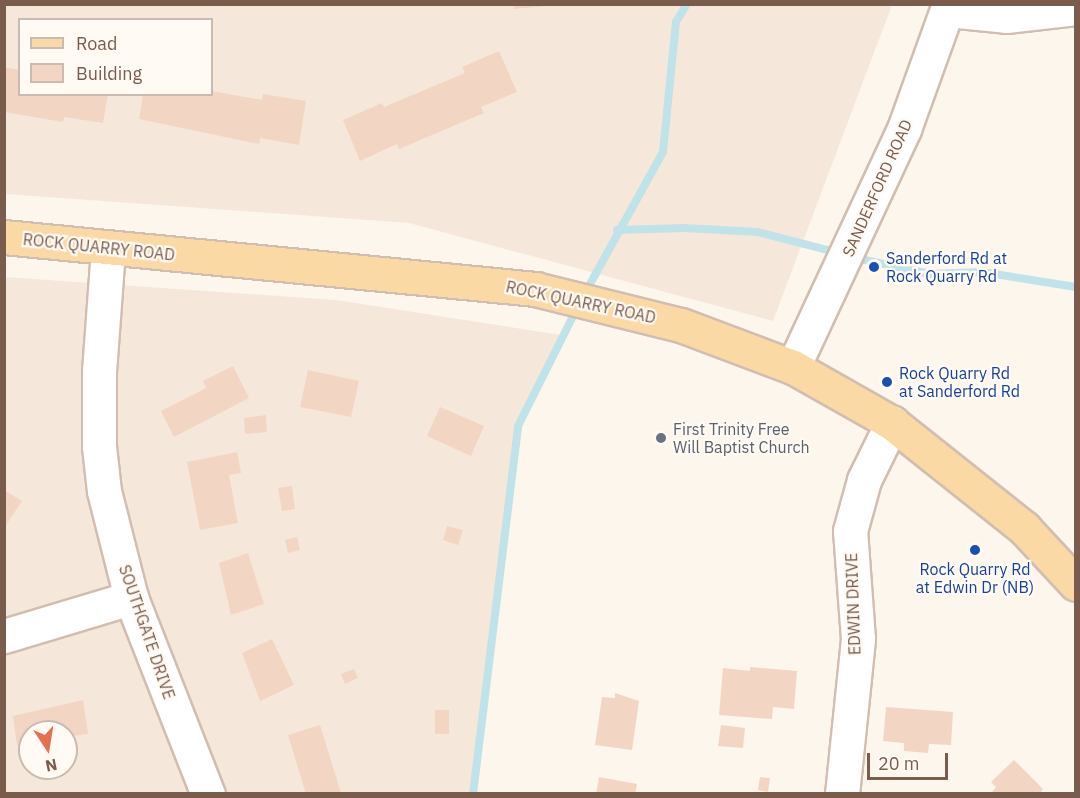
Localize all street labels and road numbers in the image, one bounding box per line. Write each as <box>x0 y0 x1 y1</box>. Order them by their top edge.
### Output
street label: SANDERFORD ROAD <box>838 116 916 260</box>
street label: ROCK QUARRY ROAD <box>22 229 176 265</box>
street label: ROCK QUARRY ROAD <box>504 277 658 327</box>
street label: EDWIN DRIVE <box>842 553 864 655</box>
street label: SOUTHGATE DRIVE <box>115 562 179 702</box>

